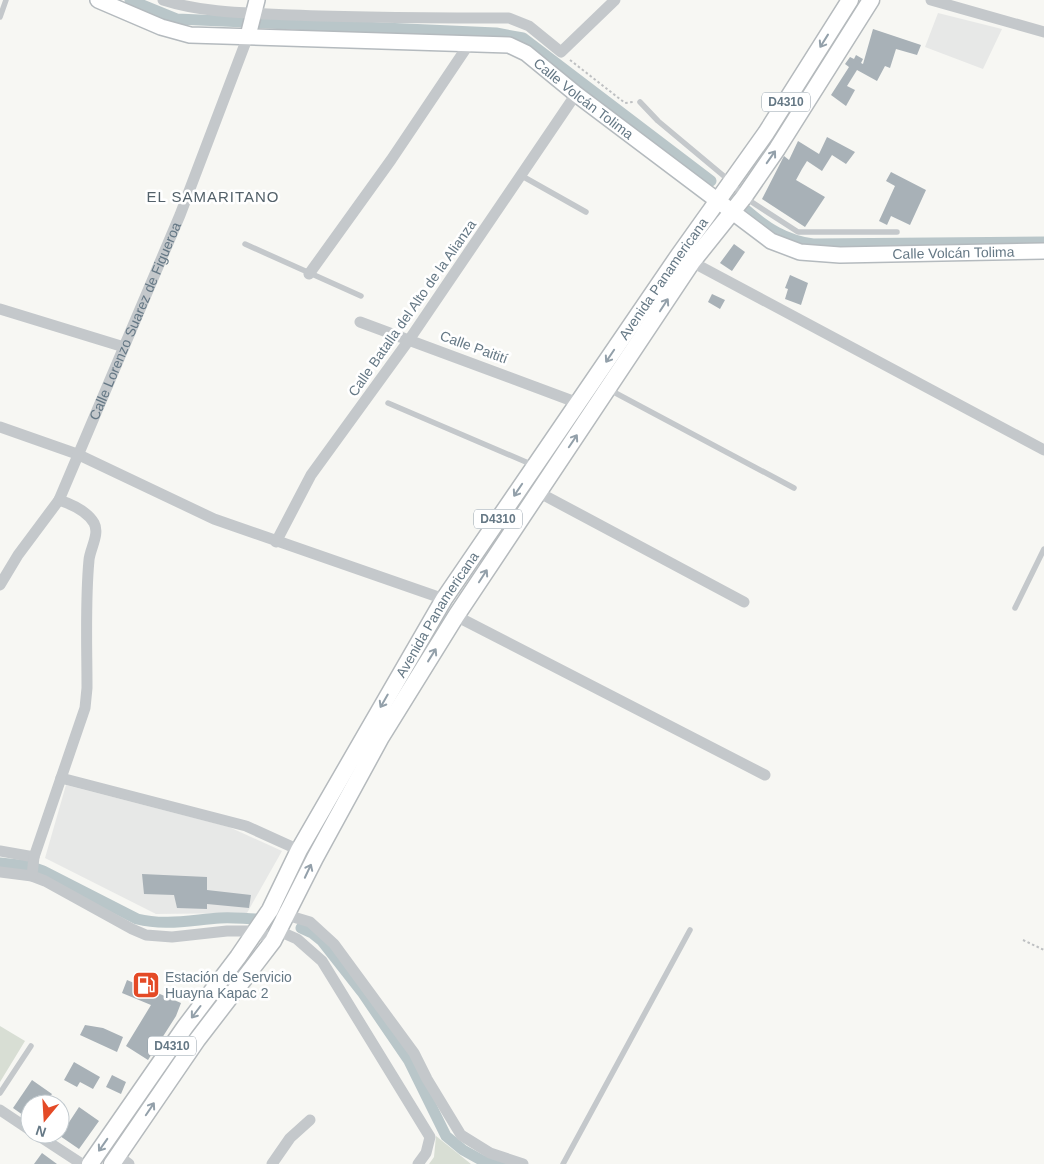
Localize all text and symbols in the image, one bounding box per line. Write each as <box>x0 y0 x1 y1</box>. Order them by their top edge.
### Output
one-way arrow <box>819 34 829 48</box>
street label: Calle Volcán Tolima <box>530 55 637 143</box>
road number: D4310 <box>762 92 810 111</box>
one-way arrow <box>766 150 776 164</box>
district label: EL SAMARITANO <box>146 188 280 205</box>
street label: Avenida Panamericana <box>616 214 711 343</box>
street label: Calle Batalla del Alto de la Alianza <box>345 217 479 399</box>
street label: Calle Lorenzo Suarez de Figueroa <box>86 219 184 422</box>
street label: Calle Volcán Tolima <box>892 244 1015 262</box>
one-way arrow <box>659 299 669 313</box>
street label: Calle Paitití <box>438 327 510 367</box>
one-way arrow <box>605 349 615 363</box>
one-way arrow <box>569 434 579 448</box>
one-way arrow <box>513 483 523 497</box>
road number: D4310 <box>474 509 522 528</box>
street label: Avenida Panamericana <box>392 549 482 680</box>
one-way arrow <box>478 569 488 583</box>
one-way arrow <box>428 648 438 662</box>
one-way arrow <box>379 693 389 707</box>
one-way arrow <box>304 864 314 879</box>
place label: Estación de Servicio Huayna Kapac 2 <box>165 969 292 1001</box>
fuel station icon: Estación de Servicio Huayna Kapac 2 <box>131 970 161 1000</box>
one-way arrow <box>191 1005 201 1019</box>
road number: D4310 <box>148 1036 196 1056</box>
north arrow <box>20 1094 70 1144</box>
one-way arrow <box>145 1103 155 1117</box>
text: N <box>34 1122 48 1141</box>
one-way arrow <box>98 1138 108 1152</box>

